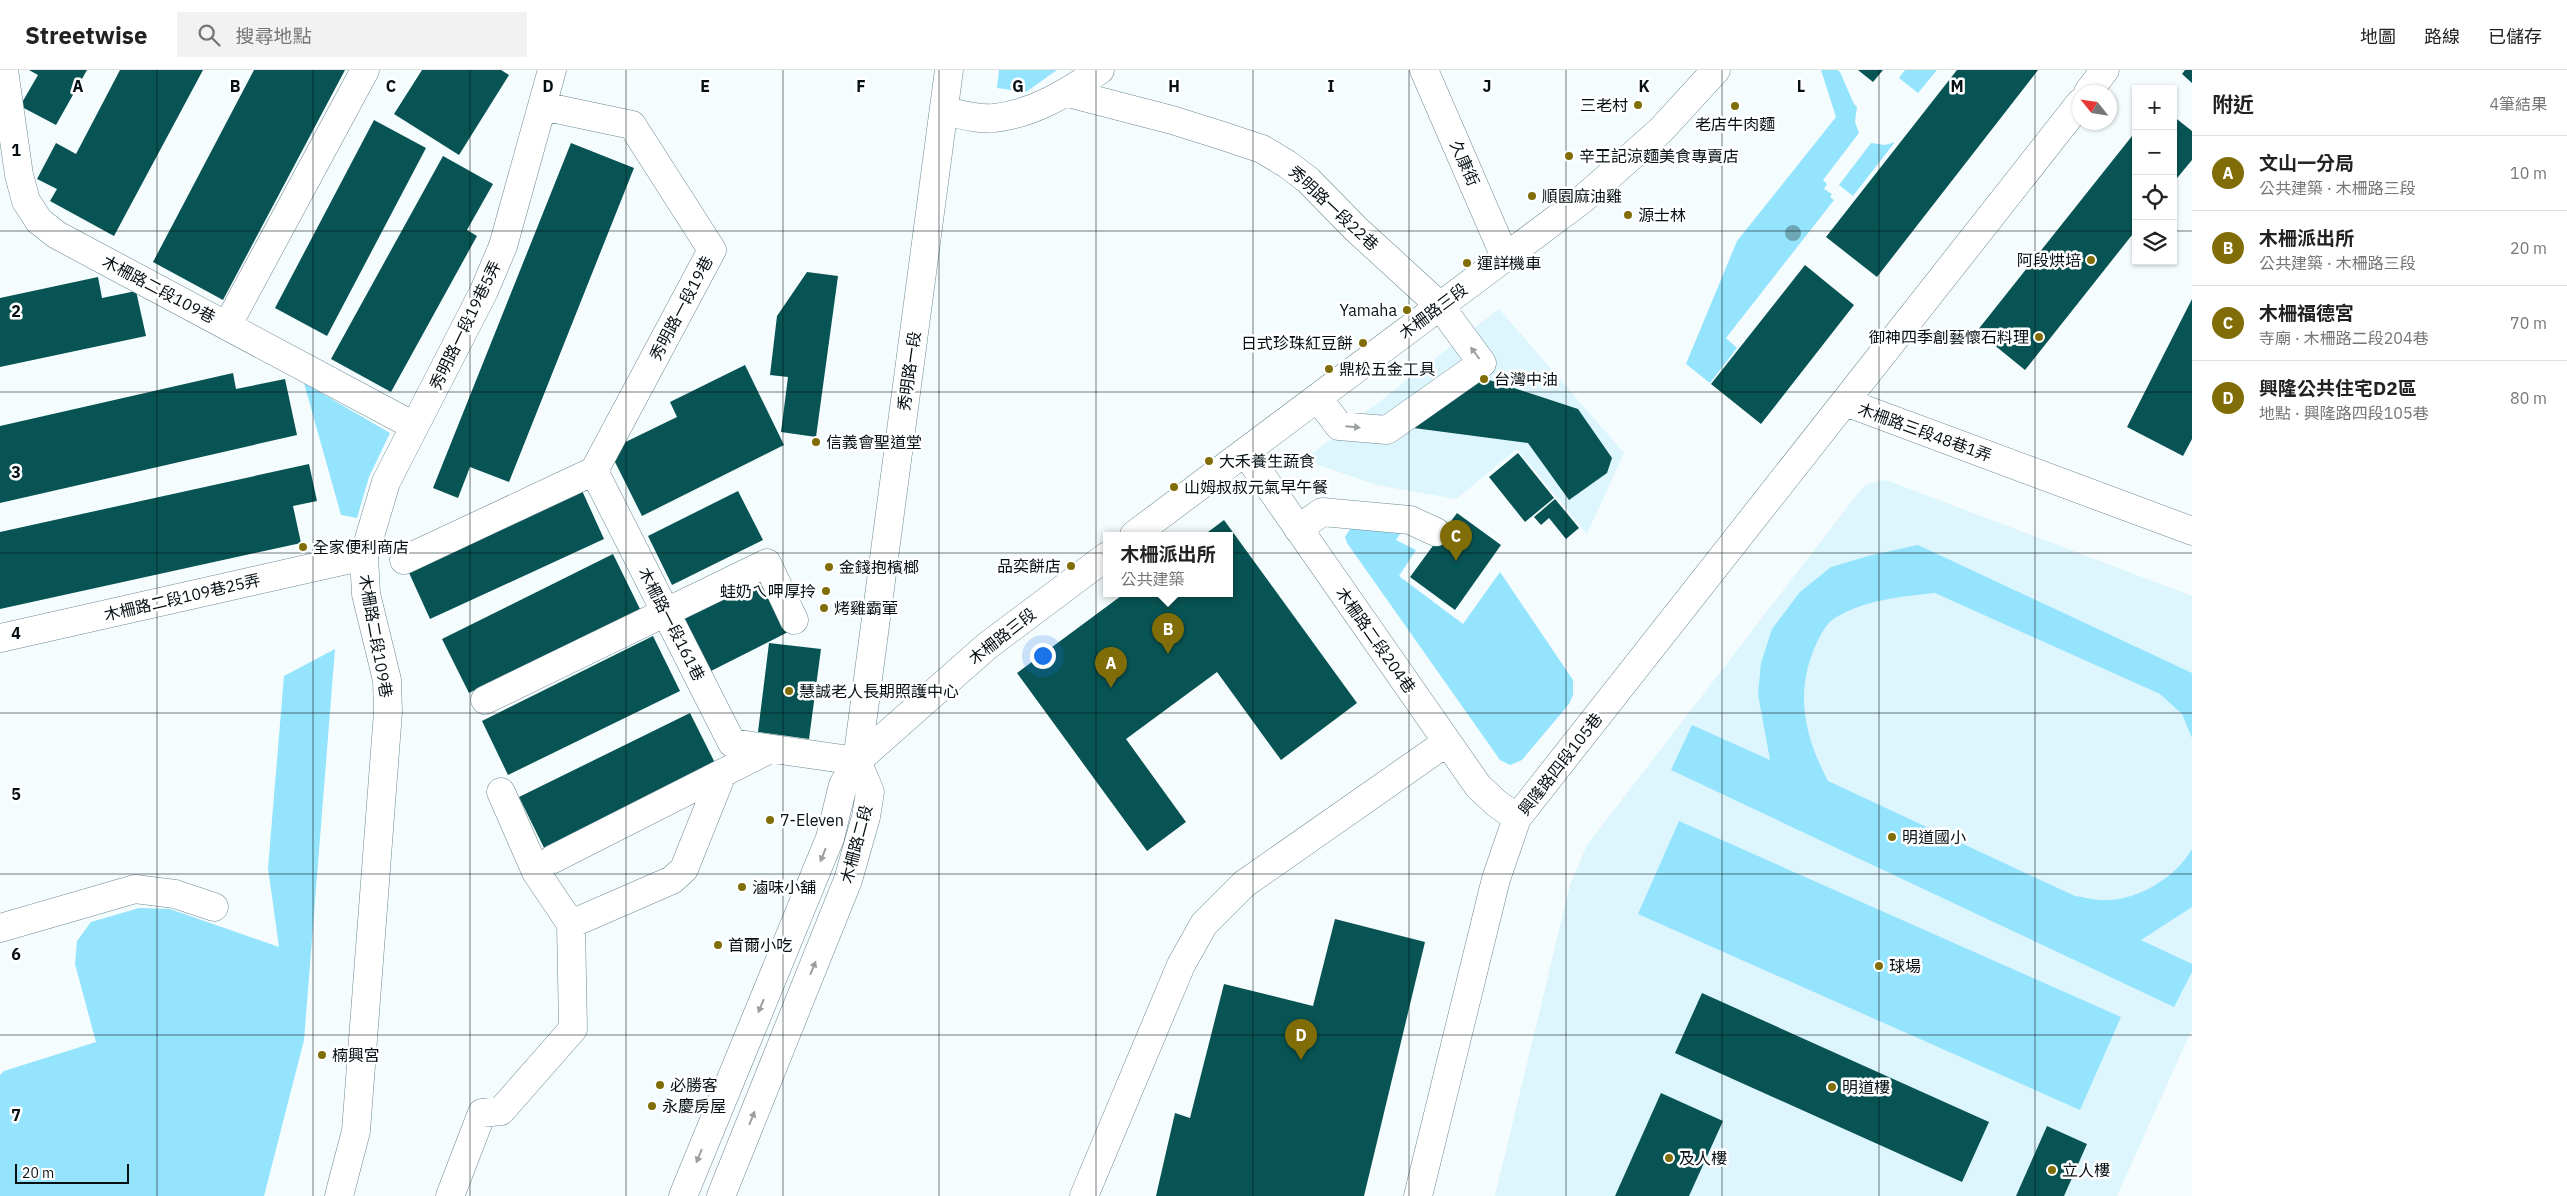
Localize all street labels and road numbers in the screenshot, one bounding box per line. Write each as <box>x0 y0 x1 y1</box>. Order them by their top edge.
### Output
street label: 久康街 <box>1446 137 1484 189</box>
street label: 秀明路一段22巷 <box>1285 161 1383 255</box>
street label: 木柵路二段109巷 <box>99 251 219 327</box>
street label: 秀明路一段19巷 <box>645 252 717 364</box>
street label: 秀明路一段19巷5弄 <box>425 257 505 393</box>
street label: 木柵路三段 <box>1395 279 1471 343</box>
street label: 秀明路一段 <box>894 330 924 412</box>
street label: 木柵路三段48巷1弄 <box>1855 399 1995 465</box>
street label: 木柵路一段161巷 <box>635 564 709 684</box>
street label: 木柵路二段109巷25弄 <box>102 569 262 625</box>
street label: 木柵路二段109巷 <box>355 573 397 699</box>
street label: 木柵路二段204巷 <box>1332 583 1420 697</box>
street label: 木柵路三段 <box>964 603 1040 669</box>
street label: 興隆路四段105巷 <box>1514 709 1606 819</box>
street label: 木柵路二段 <box>836 803 876 885</box>

